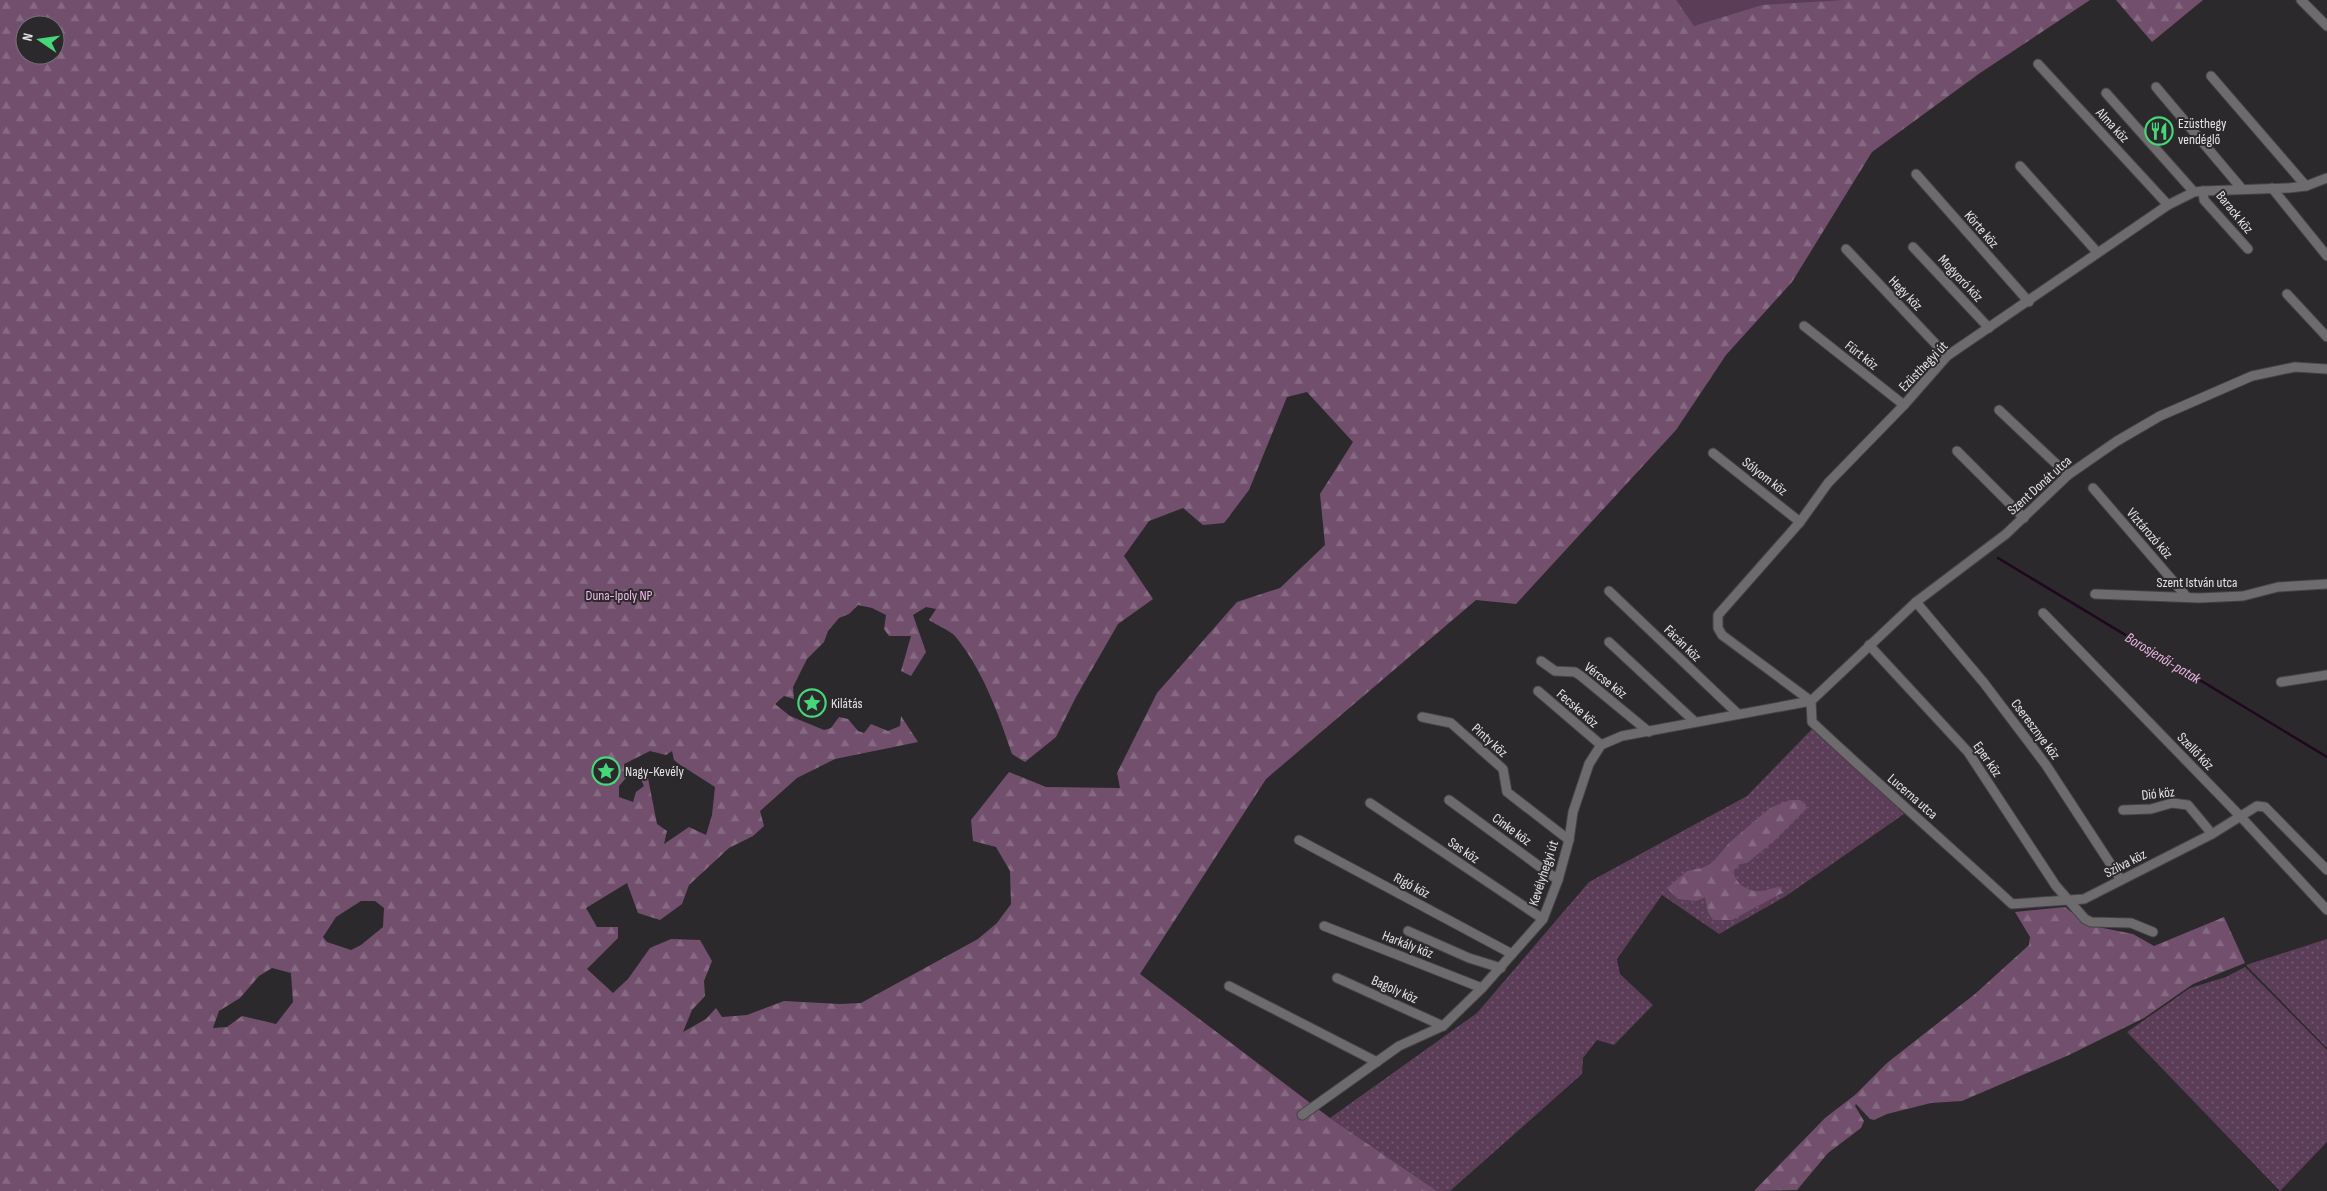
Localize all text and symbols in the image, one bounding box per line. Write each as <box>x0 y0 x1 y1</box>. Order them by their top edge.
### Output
north arrow <box>15 15 65 65</box>
text: N <box>19 32 37 43</box>
street label: Alma köz <box>2092 104 2133 146</box>
place label: Ezüsthegy vendéglő <box>2178 115 2227 148</box>
restaurant icon: Ezüsthegy vendéglő <box>2144 116 2174 146</box>
street label: Barack köz <box>2212 188 2257 237</box>
street label: Körte köz <box>1961 207 2002 251</box>
street label: Mogyoró köz <box>1935 251 1987 305</box>
street label: Hegy köz <box>1885 272 1926 314</box>
street label: Fürt köz <box>1842 337 1882 374</box>
street label: Ezüsthegyi út <box>1895 338 1951 395</box>
street label: Szent Donát utca <box>2004 452 2075 519</box>
street label: Sólyom köz <box>1739 454 1791 499</box>
street label: Víztározó köz <box>2123 504 2176 562</box>
street label: Szent István utca <box>2157 574 2237 591</box>
park label: Duna-Ipoly NP <box>586 587 653 604</box>
street label: Fácán köz <box>1660 622 1705 665</box>
water label: Borosjenői-patak <box>2121 628 2204 689</box>
street label: Vércse köz <box>1581 658 1630 702</box>
street label: Fecske köz <box>1553 685 1602 731</box>
place icon: Kilátás <box>797 688 827 718</box>
place label: Kilátás <box>831 695 863 712</box>
street label: Cseresznye köz <box>2007 696 2064 763</box>
street label: Pinty köz <box>1468 720 1511 761</box>
street label: Szellő köz <box>2174 729 2218 774</box>
street label: Eper köz <box>1969 738 2006 780</box>
place icon: Nagy-Kevély <box>591 756 621 786</box>
place label: Nagy-Kevély <box>625 763 684 780</box>
street label: Lucerna utca <box>1884 770 1941 823</box>
street label: Dió köz <box>2141 783 2176 804</box>
street label: Cinke köz <box>1489 810 1535 849</box>
street label: Sas köz <box>1445 834 1483 867</box>
street label: Kevélyhegyi út <box>1525 838 1562 908</box>
street label: Szilva köz <box>2101 846 2149 881</box>
street label: Rigó köz <box>1391 869 1433 902</box>
street label: Harkály köz <box>1380 927 1436 962</box>
street label: Bagoly köz <box>1369 972 1421 1007</box>

